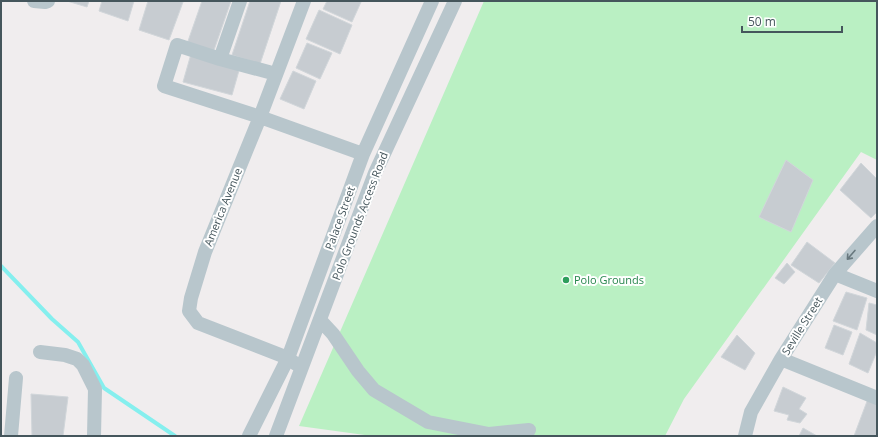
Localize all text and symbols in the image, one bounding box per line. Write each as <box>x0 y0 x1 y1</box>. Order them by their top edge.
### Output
scale bar <box>742 8 842 34</box>
text: 50 m <box>748 13 776 30</box>
street label: Polo Grounds Access Road <box>328 150 391 282</box>
street label: America Avenue <box>200 165 245 248</box>
street label: Palace Street <box>321 184 358 252</box>
one-way arrow <box>847 250 856 261</box>
place label: Polo Grounds <box>574 272 644 287</box>
marker: Polo Grounds <box>561 275 571 285</box>
street label: Seville Street <box>778 294 825 358</box>

